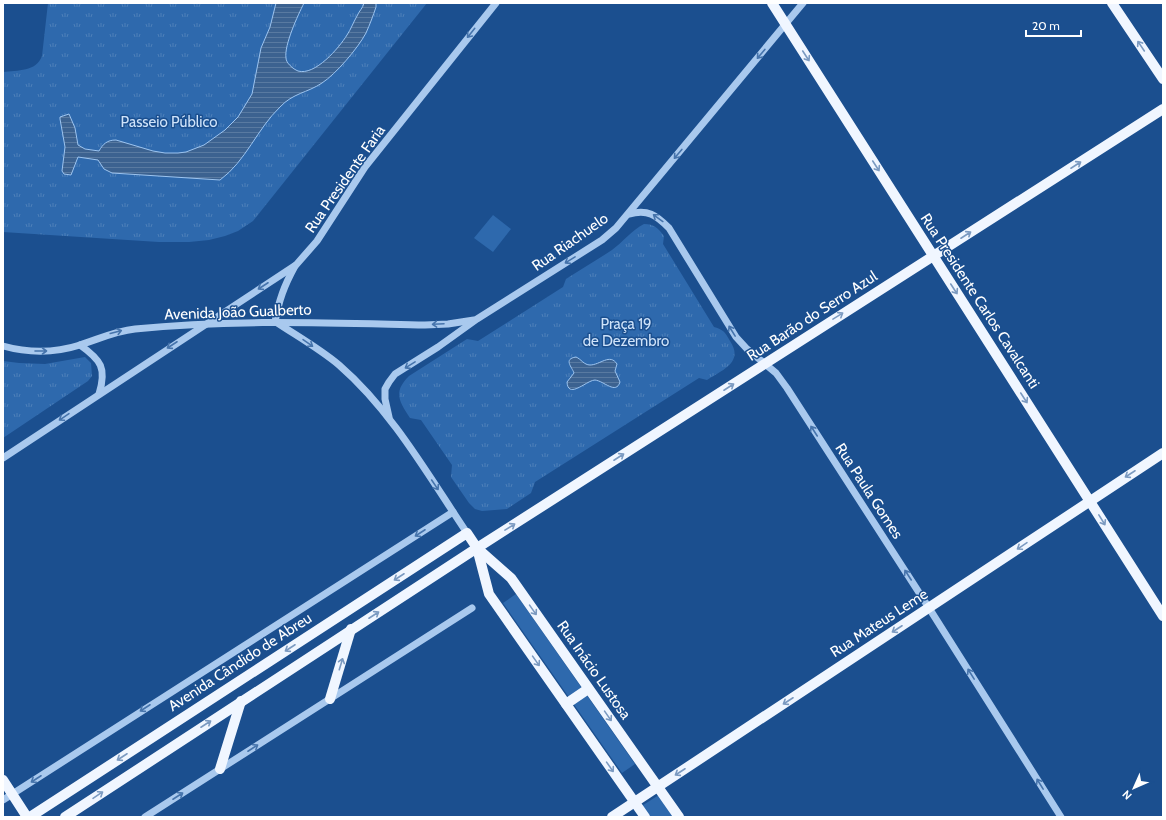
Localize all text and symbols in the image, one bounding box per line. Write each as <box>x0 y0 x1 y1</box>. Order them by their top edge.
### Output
scale bar <box>1026 12 1081 38</box>
text: 20 m <box>1032 18 1060 33</box>
one-way arrow <box>467 28 476 39</box>
one-way arrow <box>1137 41 1145 52</box>
one-way arrow <box>756 48 765 59</box>
one-way arrow <box>802 51 811 62</box>
park label: Passeio Público <box>121 113 217 131</box>
street label: Rua Presidente Faria <box>301 121 389 236</box>
one-way arrow <box>673 149 682 159</box>
one-way arrow <box>873 160 881 172</box>
one-way arrow <box>1070 161 1081 169</box>
street label: Rua Riachuelo <box>528 209 612 275</box>
street label: Rua Presidente Carlos Cavalcanti <box>917 210 1043 392</box>
one-way arrow <box>652 214 663 222</box>
one-way arrow <box>960 231 971 239</box>
one-way arrow <box>564 256 575 265</box>
street label: Rua Barão do Serro Azul <box>743 267 881 365</box>
one-way arrow <box>258 282 269 290</box>
one-way arrow <box>951 283 959 295</box>
street label: Avenida João Gualberto <box>164 300 312 324</box>
one-way arrow <box>832 312 844 320</box>
park label: Praça 19 de Dezembro <box>583 315 669 350</box>
one-way arrow <box>432 321 445 328</box>
one-way arrow <box>728 325 736 337</box>
one-way arrow <box>110 328 123 336</box>
one-way arrow <box>302 339 313 347</box>
one-way arrow <box>167 341 178 349</box>
one-way arrow <box>34 347 47 355</box>
one-way arrow <box>405 361 416 369</box>
one-way arrow <box>723 382 735 390</box>
one-way arrow <box>1020 393 1029 404</box>
one-way arrow <box>59 413 70 421</box>
one-way arrow <box>810 425 819 436</box>
street label: Rua Paula Gomes <box>831 440 907 542</box>
one-way arrow <box>613 452 625 460</box>
one-way arrow <box>1125 470 1136 478</box>
one-way arrow <box>431 479 439 490</box>
one-way arrow <box>1098 514 1106 525</box>
one-way arrow <box>504 522 516 530</box>
one-way arrow <box>415 529 426 537</box>
one-way arrow <box>1017 542 1028 550</box>
one-way arrow <box>904 570 912 581</box>
one-way arrow <box>394 573 405 581</box>
street label: Rua Mateus Leme <box>827 585 931 661</box>
one-way arrow <box>529 604 537 615</box>
street label: Avenida Cândido de Abreu <box>165 609 315 715</box>
one-way arrow <box>368 611 379 619</box>
street label: Rua Inácio Lustosa <box>553 617 635 723</box>
one-way arrow <box>892 625 903 633</box>
one-way arrow <box>285 644 296 652</box>
one-way arrow <box>532 655 540 666</box>
one-way arrow <box>338 658 345 671</box>
one-way arrow <box>967 668 975 680</box>
one-way arrow <box>782 697 794 705</box>
one-way arrow <box>139 705 151 713</box>
one-way arrow <box>604 710 612 721</box>
one-way arrow <box>200 720 211 728</box>
one-way arrow <box>247 744 258 752</box>
one-way arrow <box>117 753 128 761</box>
one-way arrow <box>606 761 614 772</box>
one-way arrow <box>675 768 686 776</box>
north arrow <box>1114 768 1154 808</box>
one-way arrow <box>31 775 42 783</box>
one-way arrow <box>1036 778 1044 790</box>
text: N <box>1119 787 1135 803</box>
one-way arrow <box>92 791 103 799</box>
one-way arrow <box>172 792 183 800</box>

